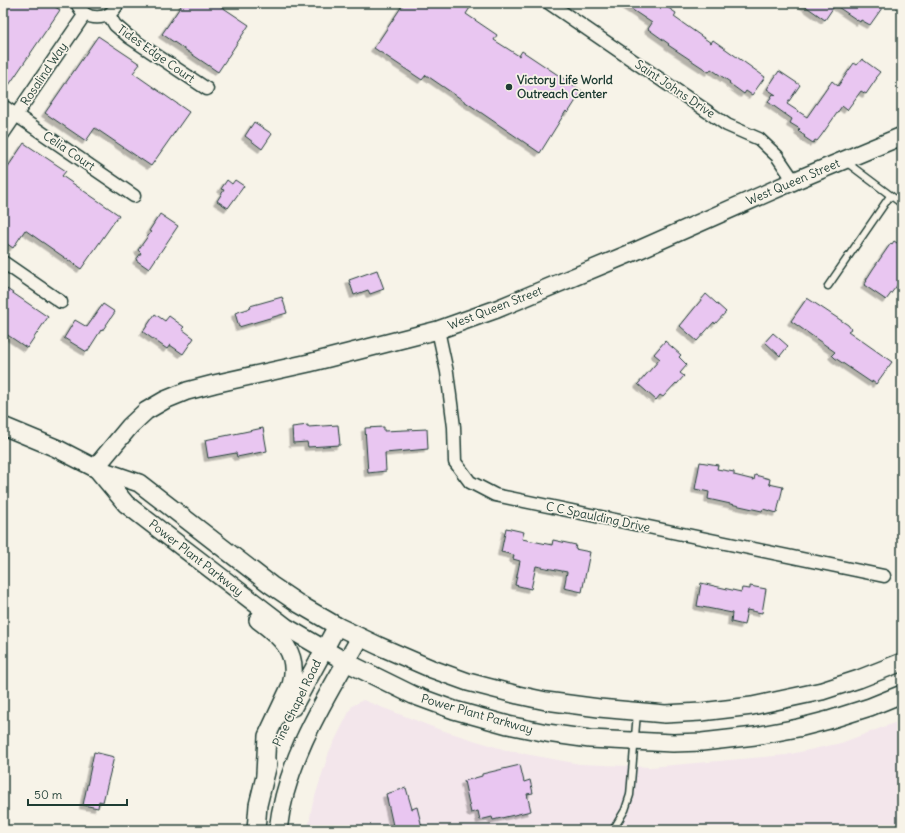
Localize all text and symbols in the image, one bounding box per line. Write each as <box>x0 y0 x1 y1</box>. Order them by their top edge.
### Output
street label: Tides Edge Court <box>115 21 198 86</box>
street label: Rosalind Way <box>17 39 70 108</box>
street label: Saint Johns Drive <box>632 56 718 121</box>
place label: Victory Life World Outreach Center <box>517 72 613 101</box>
marker: Victory Life World Outreach Center <box>504 82 514 92</box>
street label: Celia Court <box>40 128 98 173</box>
street label: West Queen Street <box>744 155 842 208</box>
street label: West Queen Street <box>445 283 544 332</box>
street label: C C Spaulding Drive <box>545 498 652 535</box>
street label: Power Plant Parkway <box>146 516 247 599</box>
street label: Pine Chapel Road <box>269 657 324 749</box>
street label: Power Plant Parkway <box>419 690 535 737</box>
scale bar <box>28 781 127 807</box>
text: 50 m <box>34 787 63 802</box>

